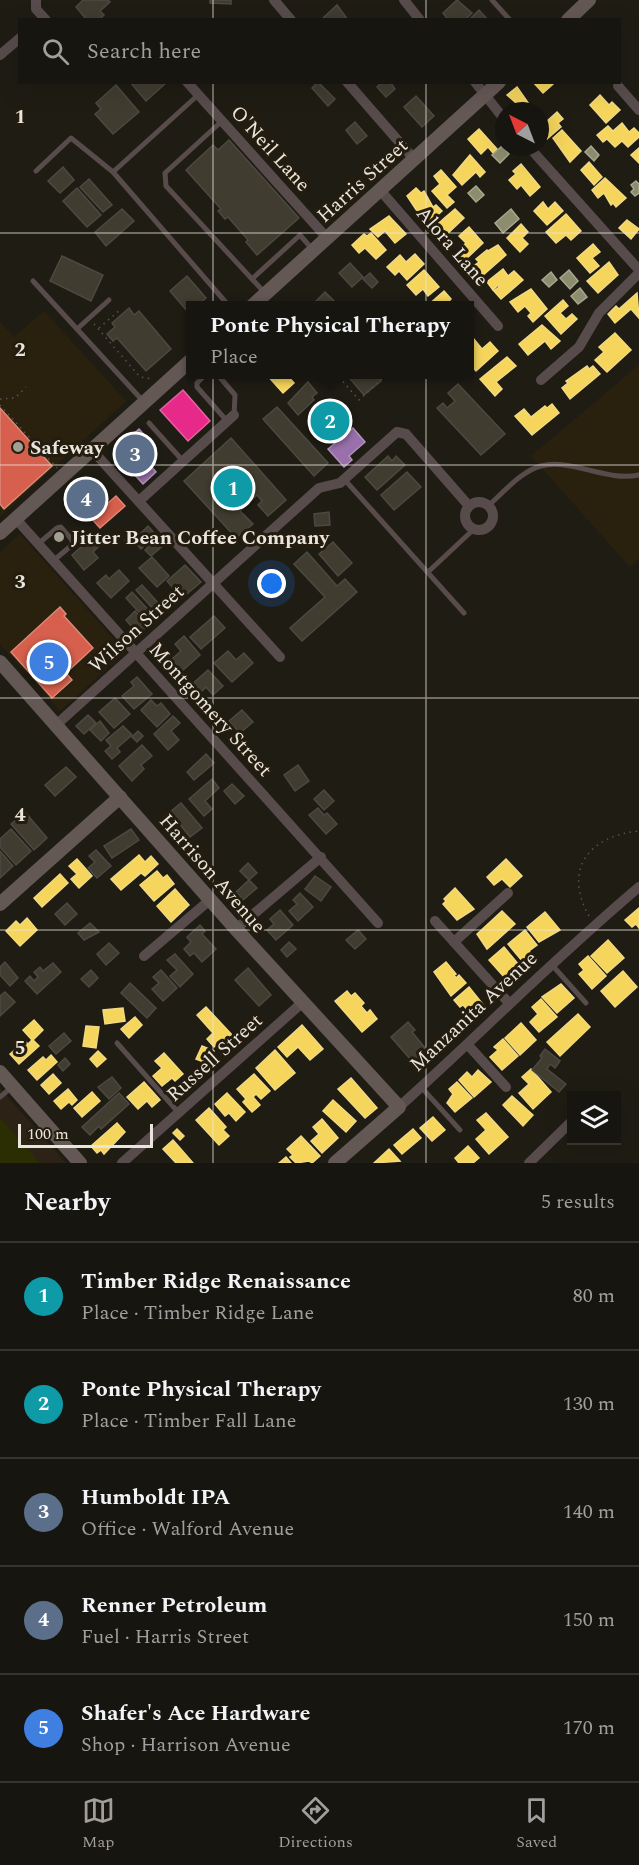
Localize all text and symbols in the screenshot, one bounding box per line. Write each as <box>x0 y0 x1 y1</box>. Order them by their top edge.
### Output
search box <box>18 18 621 84</box>
icon: search <box>39 35 72 68</box>
text: Search here <box>87 35 201 68</box>
street label: O'Neil Lane <box>223 99 317 199</box>
text: 1 <box>14 102 26 132</box>
north arrow <box>495 102 549 156</box>
street label: Harris Street <box>310 131 415 230</box>
street label: Alora Lane <box>409 200 496 294</box>
popup <box>186 301 474 379</box>
text: Ponte Physical Therapy <box>210 309 450 342</box>
text: 2 <box>14 335 26 365</box>
text: Place <box>210 342 258 372</box>
pin: 2 <box>310 398 350 444</box>
pin: 3 <box>116 432 154 476</box>
place label: Safeway <box>30 433 105 463</box>
marker: Safeway <box>11 440 25 454</box>
pin: 1 <box>214 466 252 510</box>
pin: 4 <box>66 476 106 522</box>
place label: Jitter Bean Coffee Company <box>71 523 330 553</box>
marker: Jitter Bean Coffee Company <box>52 530 66 544</box>
text: 3 <box>14 567 26 597</box>
your location <box>257 569 286 598</box>
street label: Wilson Street <box>82 577 191 680</box>
street label: Montgomery Street <box>142 636 279 784</box>
pin: 5 <box>29 640 68 684</box>
text: 4 <box>14 800 26 830</box>
street label: Harrison Avenue <box>152 807 273 940</box>
street label: Manzanita Avenue <box>403 944 544 1079</box>
street label: Russell Street <box>160 1006 269 1109</box>
text: 5 <box>14 1033 26 1063</box>
map controls <box>567 1091 621 1145</box>
button: layers <box>567 1091 621 1145</box>
scale bar <box>18 1121 153 1148</box>
text: 100 m <box>27 1122 69 1146</box>
text: Nearby <box>24 1182 110 1222</box>
text: 5 results <box>541 1187 615 1217</box>
text: Timber Ridge Renaissance <box>81 1265 351 1298</box>
text: 1 <box>38 1281 49 1311</box>
text: 80 m <box>573 1281 615 1311</box>
text: Place · Timber Ridge Lane <box>81 1298 314 1328</box>
text: Ponte Physical Therapy <box>81 1373 321 1406</box>
text: 2 <box>38 1389 49 1419</box>
text: 130 m <box>563 1389 615 1419</box>
text: Place · Timber Fall Lane <box>81 1406 296 1436</box>
text: Humboldt IPA <box>81 1481 231 1514</box>
text: 3 <box>38 1497 49 1527</box>
text: 140 m <box>563 1497 615 1527</box>
text: Office · Walford Avenue <box>81 1514 294 1544</box>
text: Renner Petroleum <box>81 1589 267 1622</box>
text: 4 <box>38 1605 49 1635</box>
text: 150 m <box>563 1605 615 1635</box>
text: Fuel · Harris Street <box>81 1622 249 1652</box>
text: Shafer's Ace Hardware <box>81 1697 310 1730</box>
text: 5 <box>38 1713 49 1743</box>
text: 170 m <box>563 1713 615 1743</box>
text: Shop · Harrison Avenue <box>81 1730 291 1760</box>
tab: Map <box>82 1794 115 1854</box>
tab: Directions <box>278 1794 353 1854</box>
tab: Saved <box>516 1794 557 1854</box>

